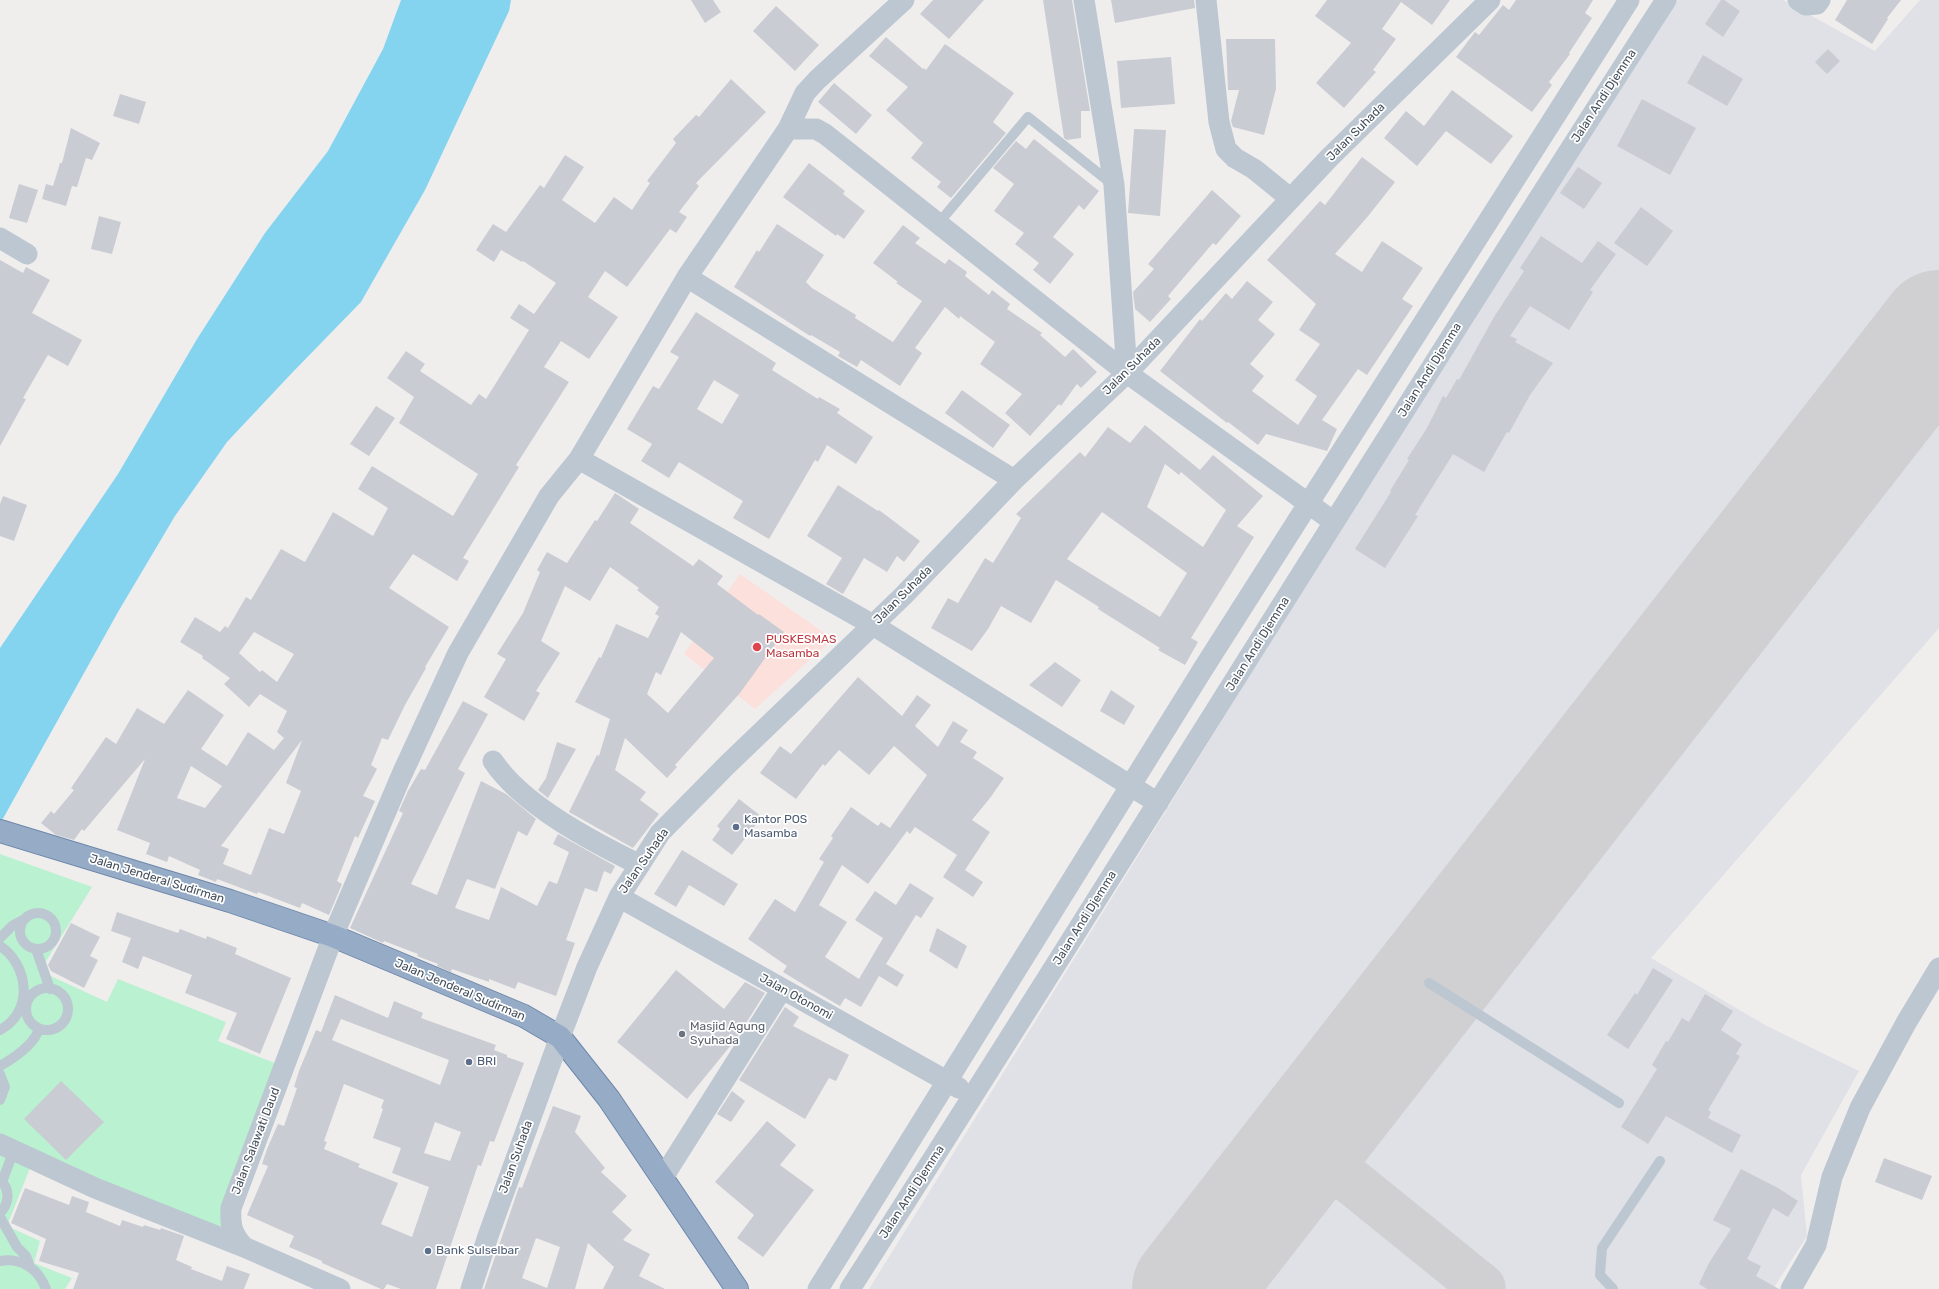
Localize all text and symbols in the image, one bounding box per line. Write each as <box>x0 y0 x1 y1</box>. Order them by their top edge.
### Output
street label: Jalan Andi Djemma <box>1568 47 1640 145</box>
street label: Jalan Suhada <box>1324 100 1388 164</box>
street label: Jalan Andi Djemma <box>1395 320 1465 420</box>
street label: Jalan Suhada <box>1100 334 1164 398</box>
street label: Jalan Suhada <box>871 563 935 627</box>
street label: Jalan Andi Djemma <box>1223 594 1293 694</box>
place label: PUSKESMAS Masamba <box>766 633 836 661</box>
marker: PUSKESMAS Masamba <box>751 641 763 653</box>
place label: Kantor POS Masamba <box>744 813 807 841</box>
marker: Kantor POS Masamba <box>731 822 741 832</box>
street label: Jalan Suhada <box>616 826 672 896</box>
street label: Jalan Jenderal Sudirman <box>88 852 226 906</box>
street label: Jalan Andi Djemma <box>1050 868 1120 968</box>
street label: Jalan Jenderal Sudirman <box>393 956 527 1024</box>
street label: Jalan Otonomi <box>757 971 835 1023</box>
place label: Masjid Agung Syuhada <box>690 1020 765 1048</box>
marker: Masjid Agung Syuhada <box>677 1029 687 1039</box>
place label: BRI <box>477 1055 496 1069</box>
marker: BRI <box>464 1057 474 1067</box>
street label: Jalan Salawati Daud <box>229 1086 283 1196</box>
street label: Jalan Suhada <box>496 1119 536 1195</box>
street label: Jalan Andi Djemma <box>876 1143 948 1241</box>
place label: Bank Sulselbar <box>436 1244 519 1258</box>
marker: Bank Sulselbar <box>423 1246 433 1256</box>

